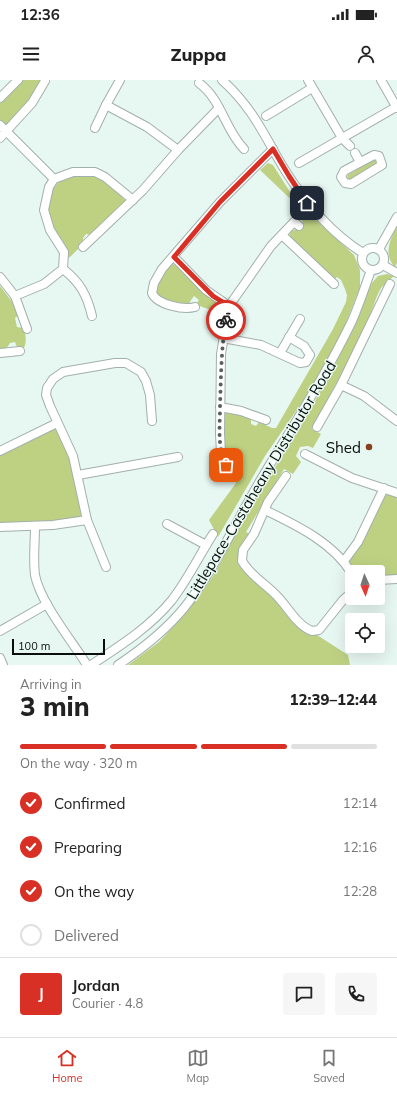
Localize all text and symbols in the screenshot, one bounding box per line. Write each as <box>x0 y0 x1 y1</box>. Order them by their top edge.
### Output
text: 12:36 <box>20 5 60 24</box>
icon: menu <box>20 43 42 65</box>
text: Zuppa <box>171 43 226 66</box>
icon: person <box>355 43 377 65</box>
pin <box>290 186 324 220</box>
icon: home <box>296 192 318 214</box>
courier <box>206 300 246 340</box>
icon: bike <box>215 309 237 331</box>
street label: Littlepace-Castaheany Distributor Road <box>182 357 340 603</box>
place label: Shed <box>326 438 361 457</box>
marker: Shed <box>364 442 374 452</box>
pin <box>209 448 243 482</box>
icon: bag <box>215 454 237 476</box>
north arrow <box>345 565 385 605</box>
map controls <box>345 565 385 653</box>
button: locate <box>345 613 385 653</box>
scale bar <box>12 637 105 656</box>
text: 100 m <box>18 639 50 653</box>
text: Arriving in <box>20 676 82 692</box>
text: 3 min <box>20 690 90 723</box>
text: 12:39–12:44 <box>290 690 377 709</box>
text: On the way · 320 m <box>20 755 137 771</box>
icon: check <box>20 792 42 814</box>
text: Confirmed <box>54 794 125 813</box>
text: 12:14 <box>343 795 377 811</box>
icon: check <box>20 836 42 858</box>
text: Preparing <box>54 838 122 857</box>
text: 12:16 <box>343 839 377 855</box>
icon: check <box>20 880 42 902</box>
text: On the way <box>54 882 134 901</box>
text: 12:28 <box>343 883 377 899</box>
text: Delivered <box>54 926 119 945</box>
button: chat <box>283 973 325 1015</box>
button: phone <box>335 973 377 1015</box>
text: Jordan <box>72 976 120 995</box>
text: J <box>38 984 44 1003</box>
text: Courier · 4.8 <box>72 995 143 1011</box>
tab: Home <box>52 1047 82 1085</box>
tab: Map <box>186 1047 209 1085</box>
tab: Saved <box>313 1047 345 1085</box>

